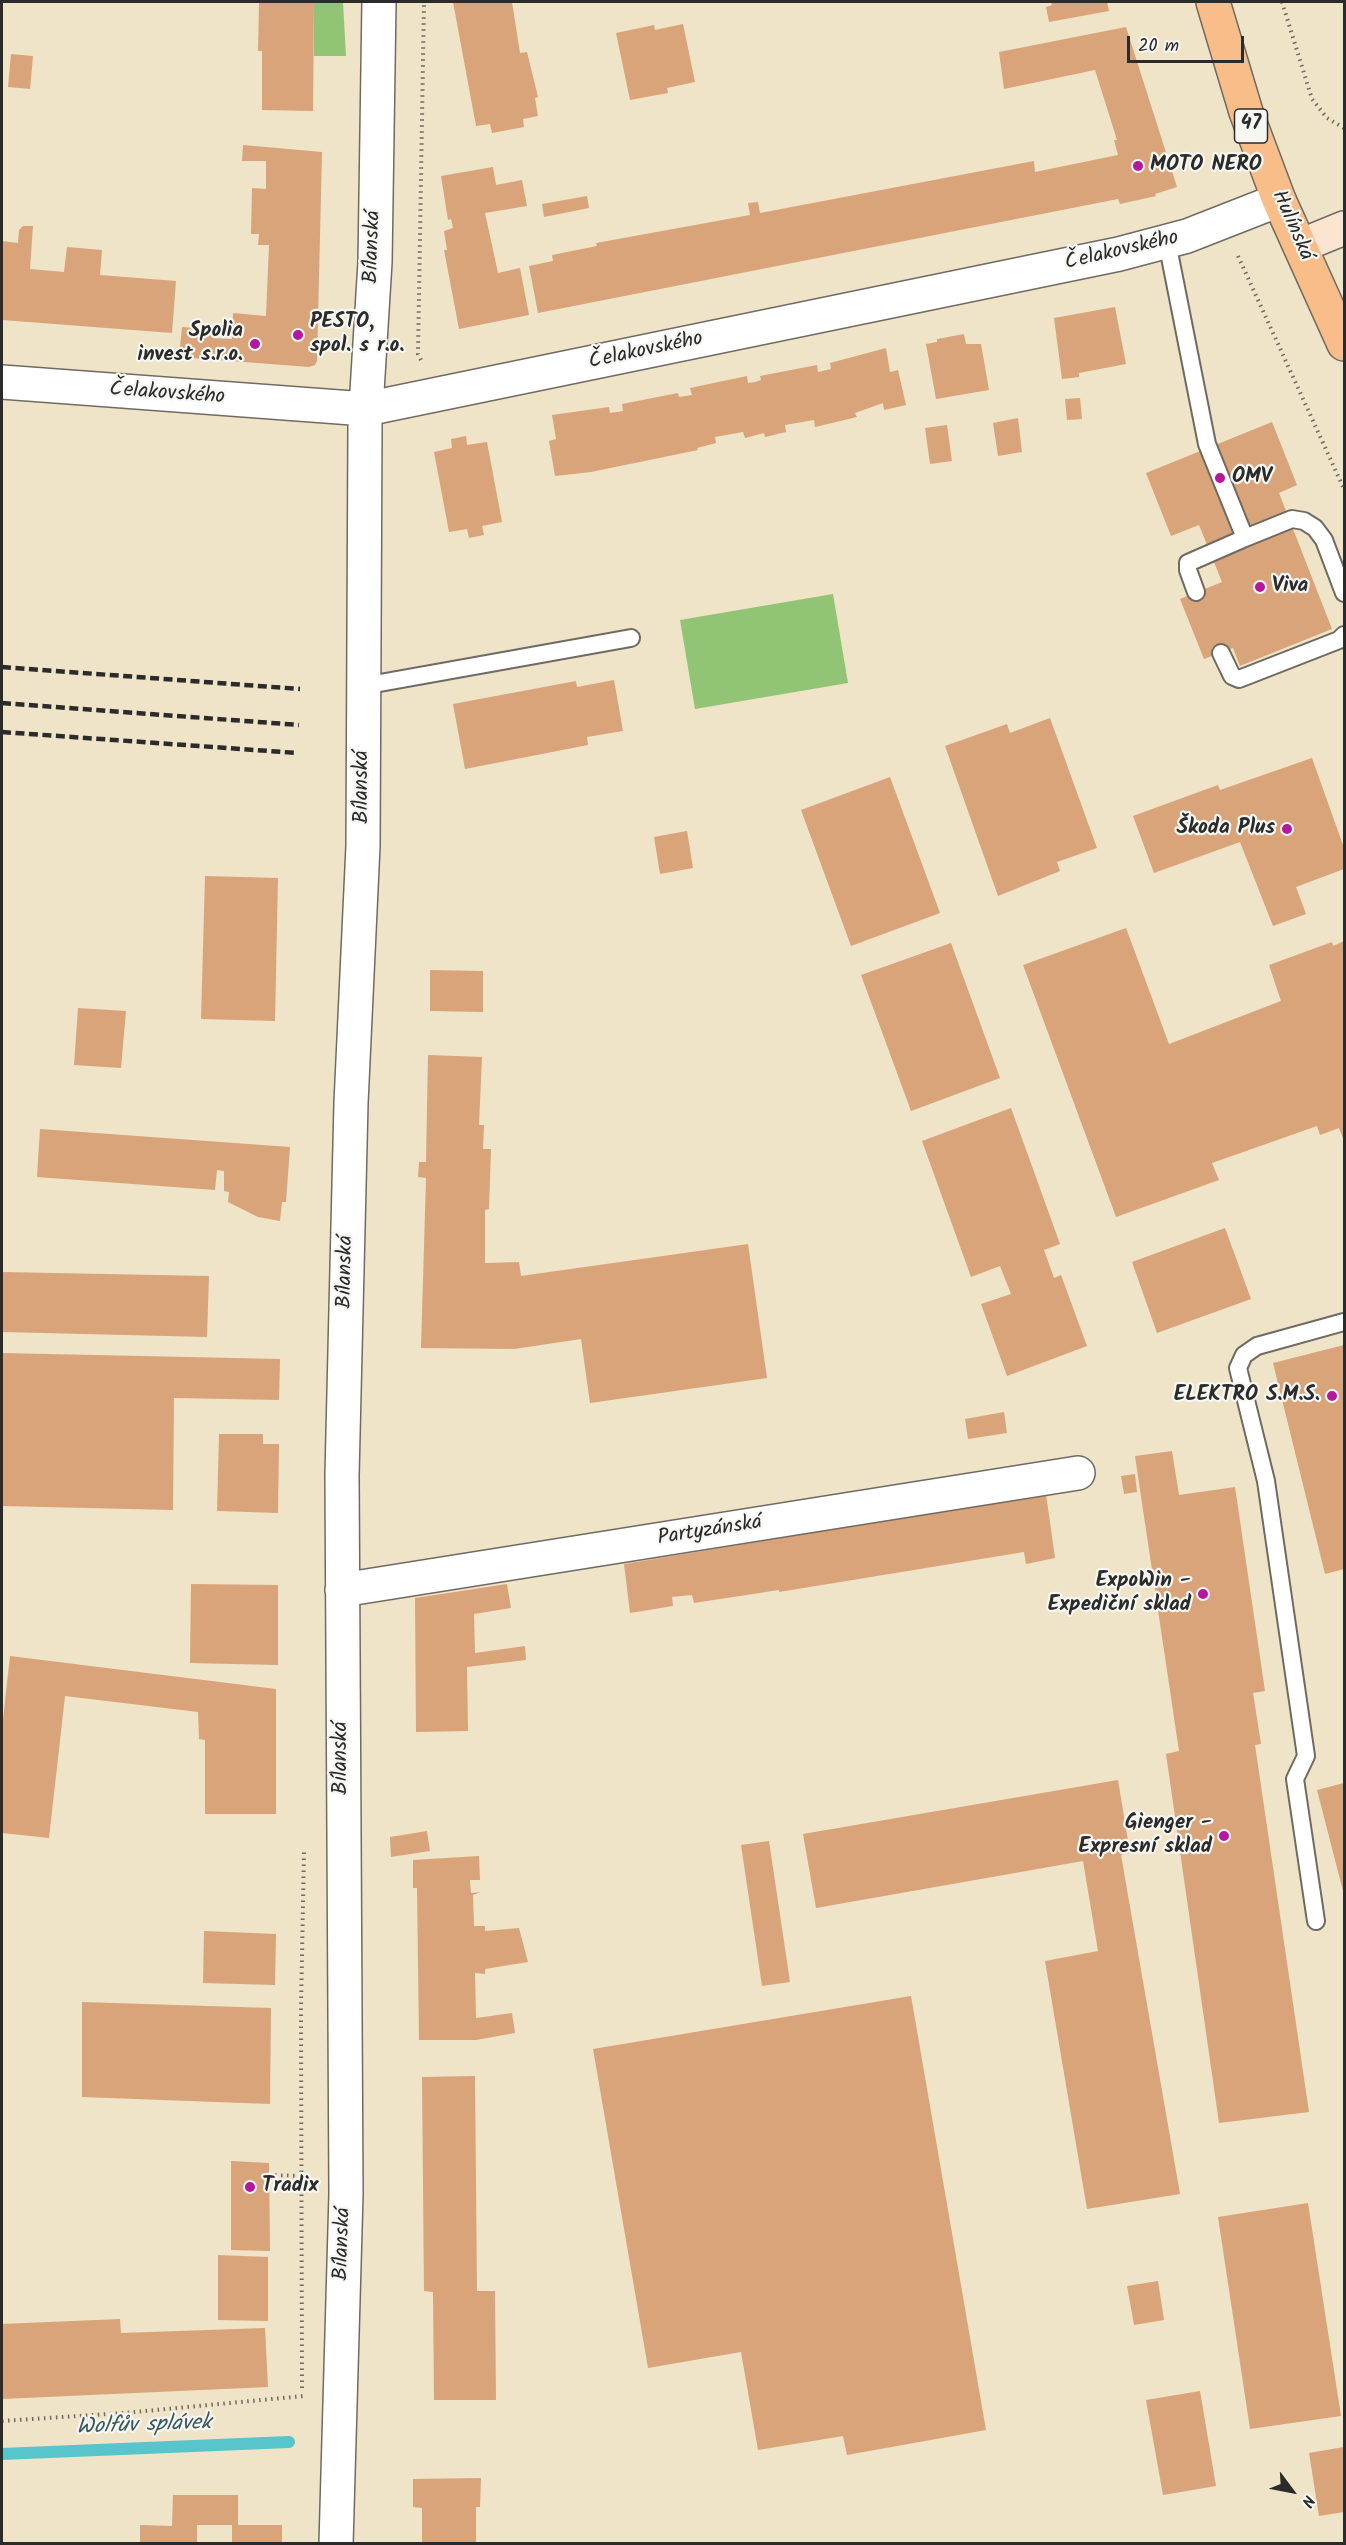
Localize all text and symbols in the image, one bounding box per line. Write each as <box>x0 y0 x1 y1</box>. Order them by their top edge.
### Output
scale bar <box>1130 24 1247 62</box>
text: 20 m <box>1138 32 1179 61</box>
road number: 47 <box>1234 109 1268 143</box>
place label: MOTO NERO <box>1150 153 1262 179</box>
marker: MOTO NERO <box>1131 159 1145 173</box>
street label: Hulínská <box>1264 187 1318 265</box>
street label: Bílanská <box>360 210 388 284</box>
street label: Čelakovského <box>1063 227 1181 277</box>
place label: PESTO, spol. s r.o. <box>310 310 404 360</box>
place label: Spolia invest s.r.o. <box>138 319 243 369</box>
marker: PESTO, spol. s r.o. <box>291 328 305 342</box>
street label: Čelakovského <box>587 328 705 376</box>
marker: Spolia invest s.r.o. <box>248 337 262 351</box>
street label: Čelakovského <box>108 378 226 412</box>
place label: OMV <box>1232 465 1272 491</box>
marker: OMV <box>1213 471 1227 485</box>
place label: Viva <box>1272 574 1308 600</box>
marker: Viva <box>1253 580 1267 594</box>
street label: Bílanská <box>350 750 376 824</box>
place label: Škoda Plus <box>1177 816 1275 842</box>
marker: Škoda Plus <box>1280 822 1294 836</box>
street label: Bílanská <box>334 1235 360 1309</box>
place label: ELEKTRO S.M.S. <box>1174 1383 1320 1409</box>
marker: ELEKTRO S.M.S. <box>1325 1389 1339 1403</box>
street label: Partyzánská <box>656 1511 764 1553</box>
place label: ExpoWin - Expediční sklad <box>1048 1569 1191 1619</box>
marker: ExpoWin - Expediční sklad <box>1196 1587 1210 1601</box>
street label: Bílanská <box>329 1721 355 1795</box>
place label: Gienger - Expresní sklad <box>1079 1811 1212 1861</box>
marker: Gienger - Expresní sklad <box>1217 1829 1231 1843</box>
place label: Tradix <box>262 2174 318 2200</box>
marker: Tradix <box>243 2180 257 2194</box>
street label: Bílanská <box>330 2207 358 2281</box>
water label: Wolfův splávek <box>76 2411 212 2443</box>
north arrow <box>1262 2461 1322 2521</box>
text: N <box>1294 2490 1321 2512</box>

